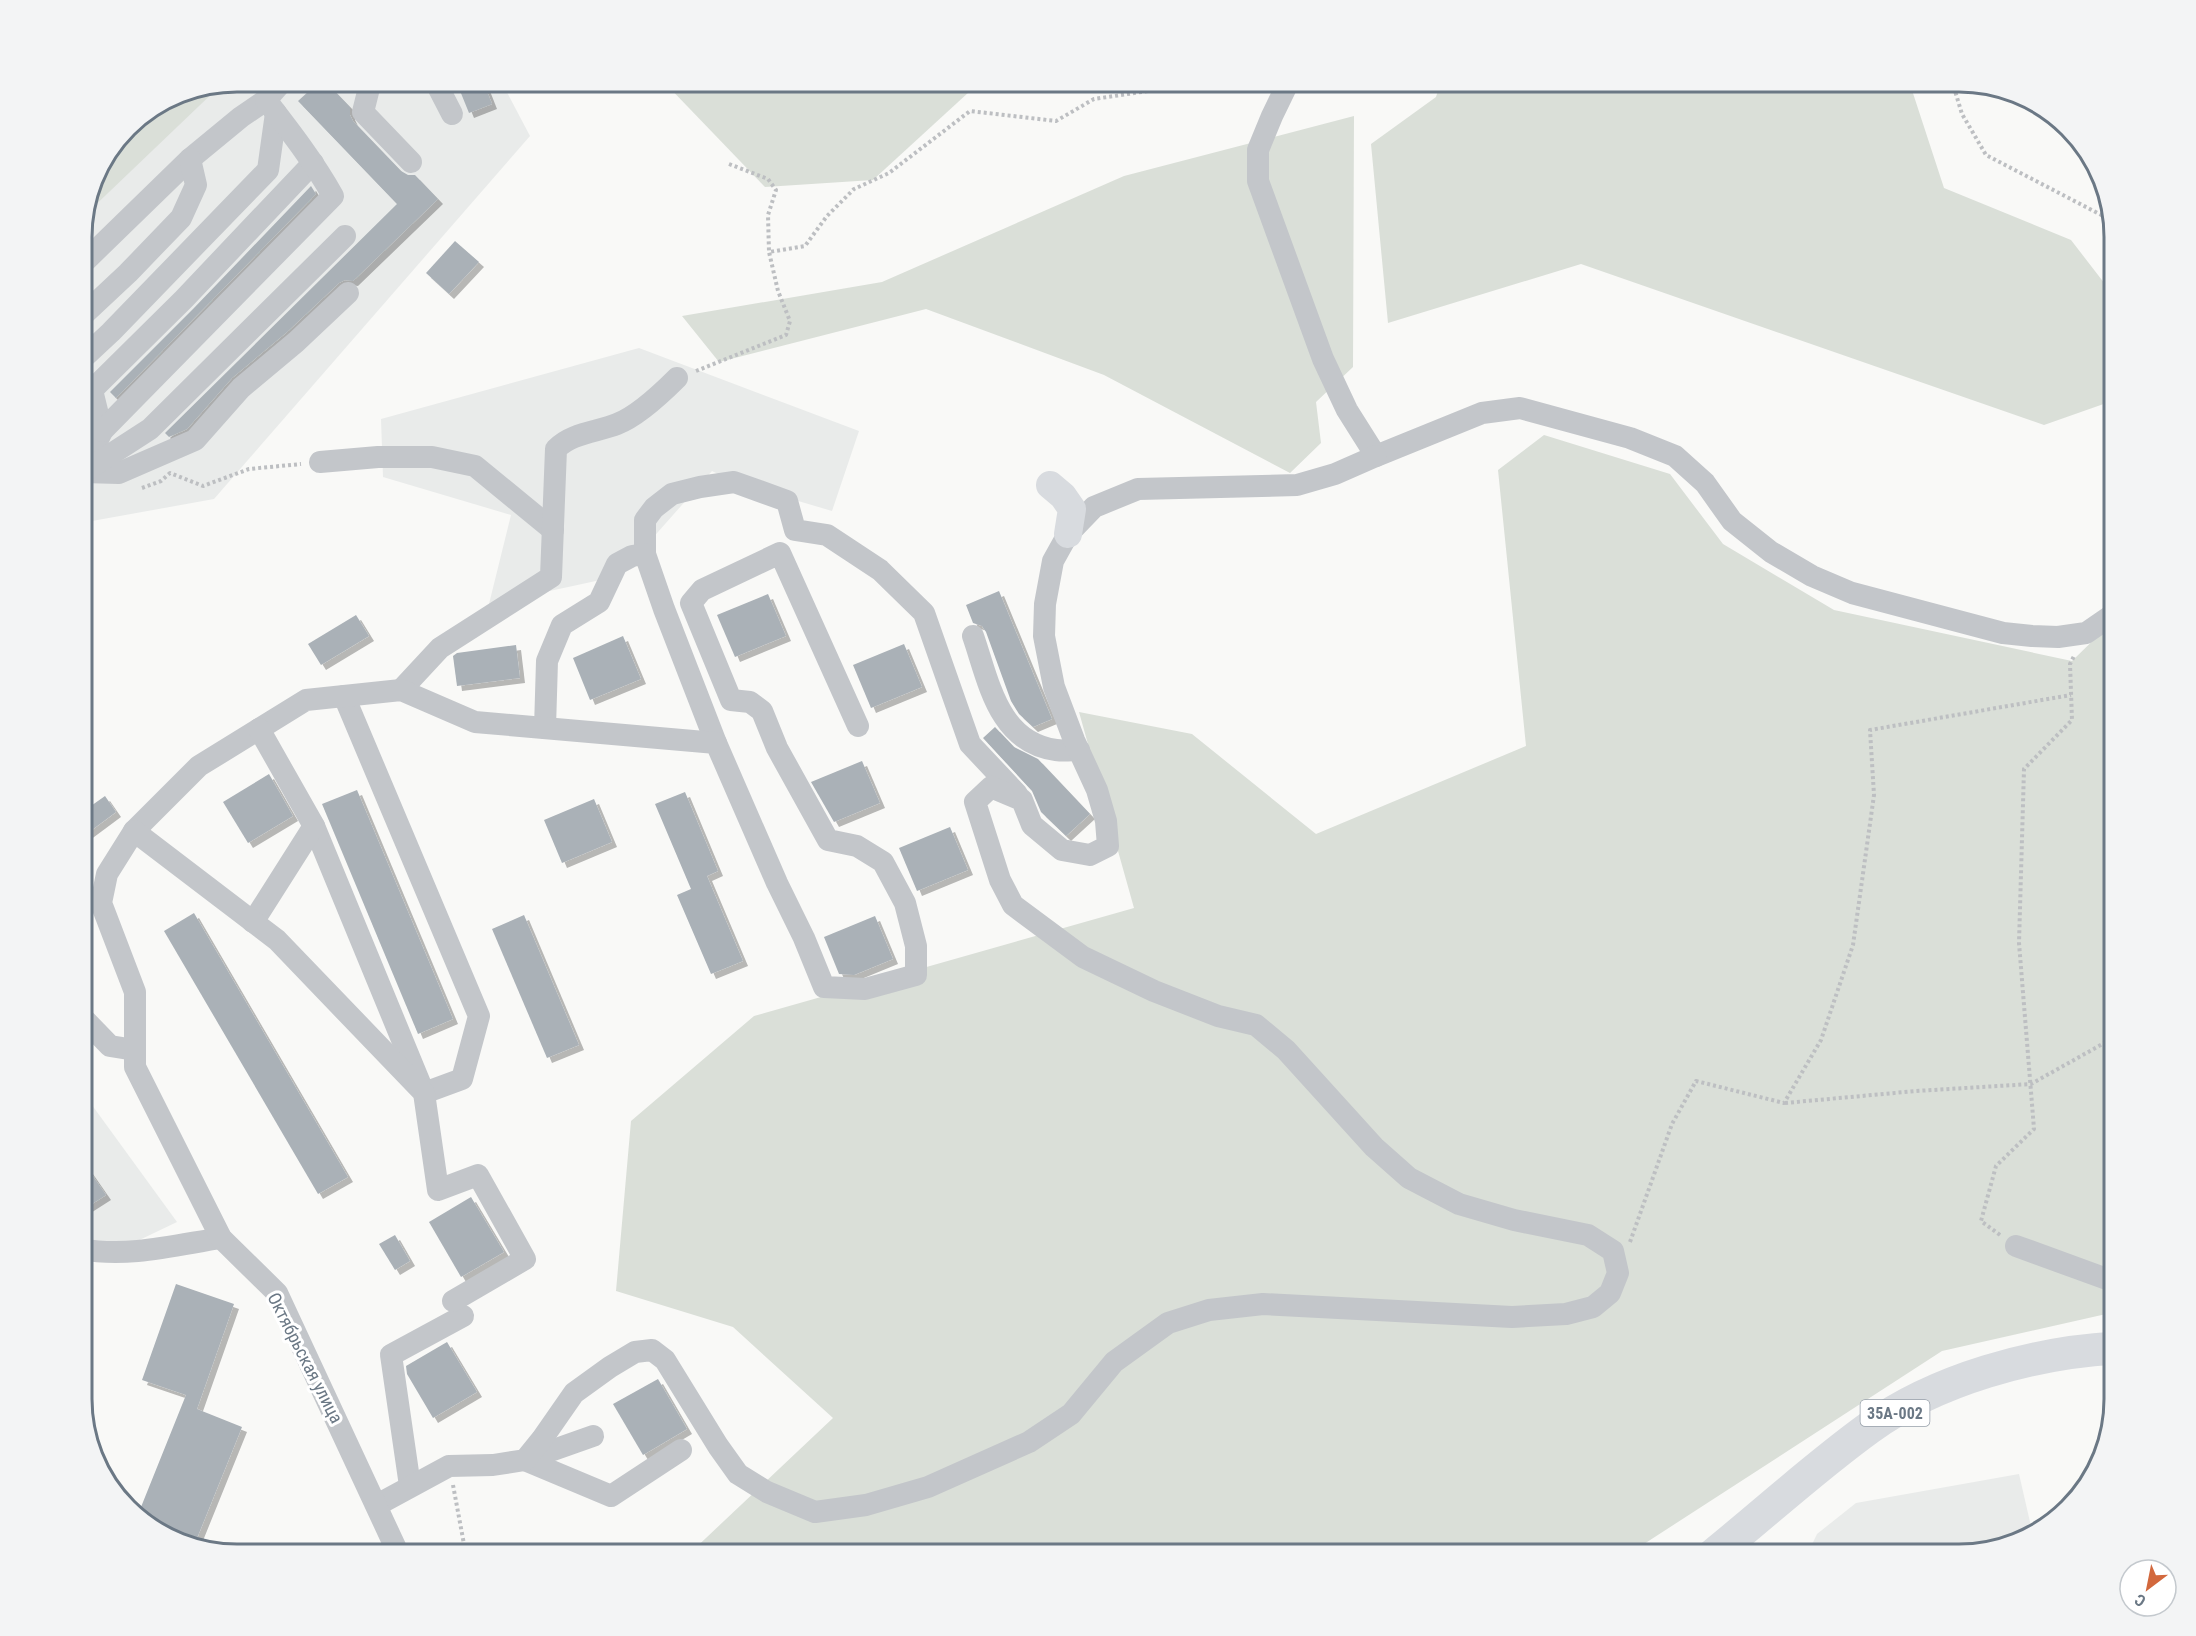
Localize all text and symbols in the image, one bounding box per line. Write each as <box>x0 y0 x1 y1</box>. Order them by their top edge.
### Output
street label: Октябрьская улица <box>263 1289 347 1427</box>
road number: 35А-002 <box>1860 1400 1930 1426</box>
north arrow <box>2118 1558 2178 1618</box>
text: С <box>2131 1590 2149 1611</box>

